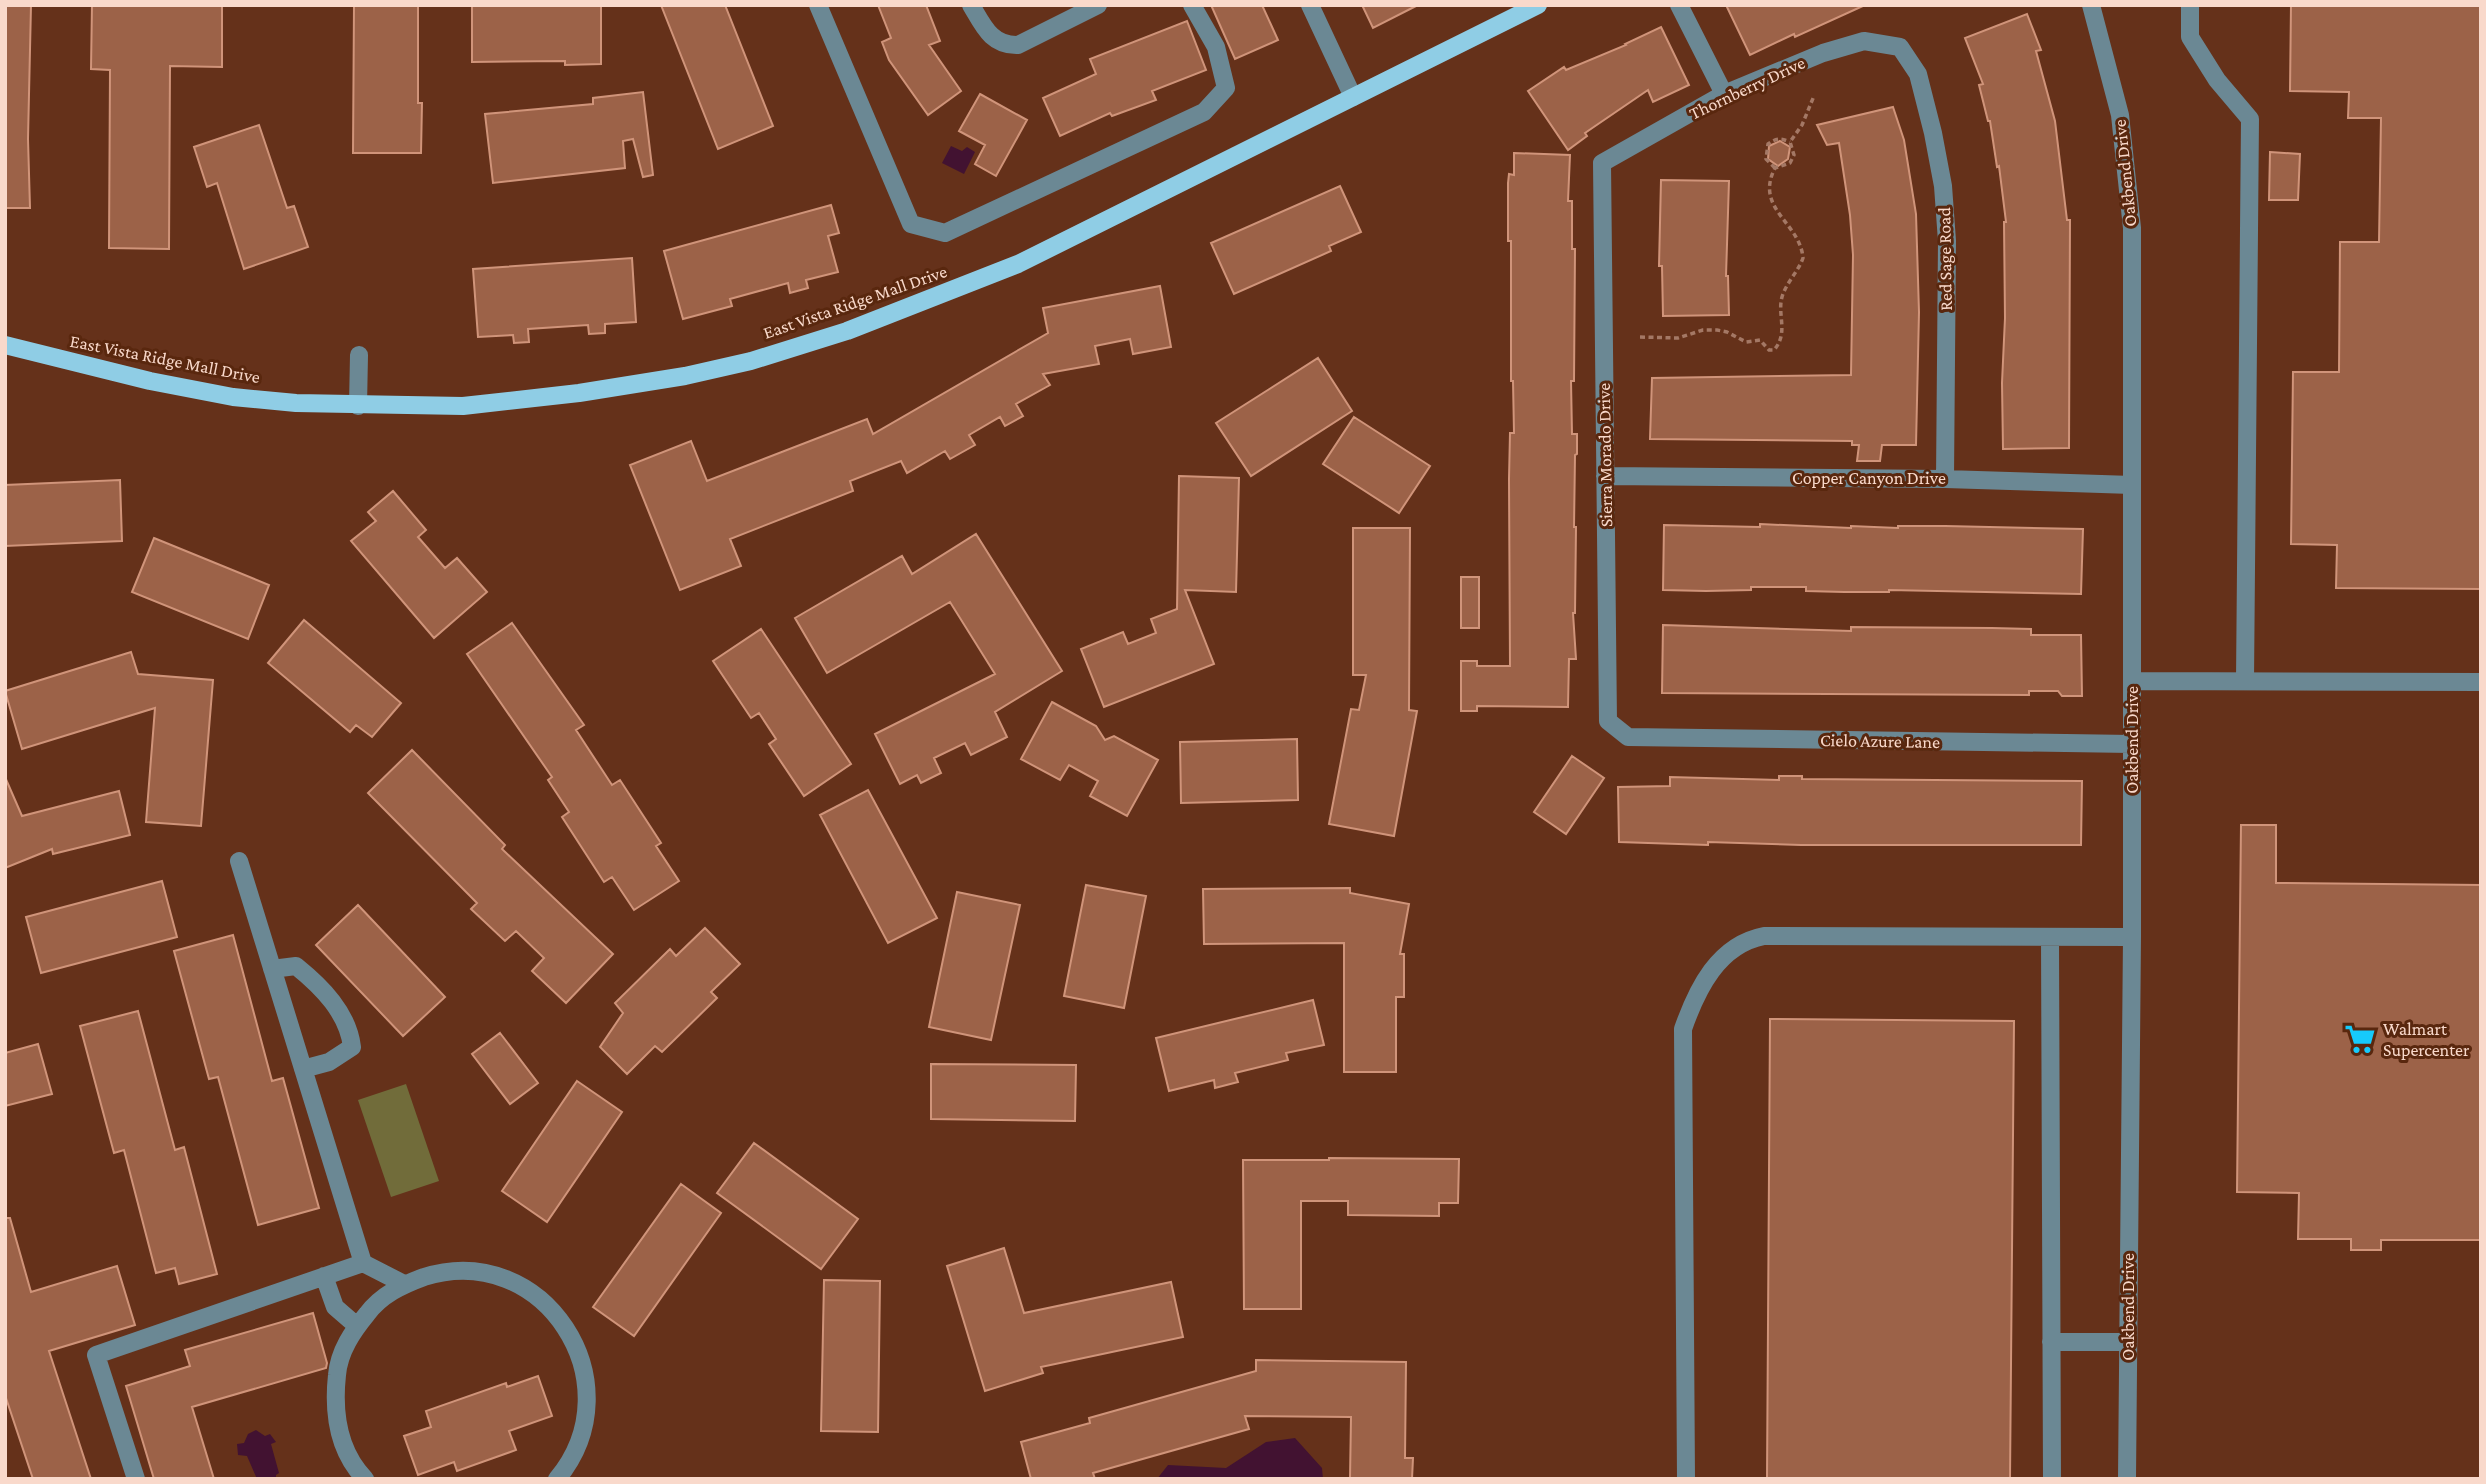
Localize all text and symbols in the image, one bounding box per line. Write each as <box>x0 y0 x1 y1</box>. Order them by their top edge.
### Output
street label: Thornberry Drive <box>1686 52 1808 124</box>
street label: Oakbend Drive <box>2109 118 2141 228</box>
street label: Red Sage Road <box>1934 206 1956 311</box>
street label: East Vista Ridge Mall Drive <box>760 261 950 343</box>
street label: East Vista Ridge Mall Drive <box>68 331 262 387</box>
street label: Sierra Morado Drive <box>1594 383 1616 527</box>
street label: Copper Canyon Drive <box>1792 468 1946 488</box>
street label: Oakbend Drive <box>2122 686 2142 794</box>
street label: Cielo Azure Lane <box>1820 730 1940 752</box>
place label: Walmart Supercenter <box>2383 1019 2470 1060</box>
supermarket icon: Walmart Supercenter <box>2343 1022 2377 1056</box>
street label: Oakbend Drive <box>2118 1253 2138 1361</box>

